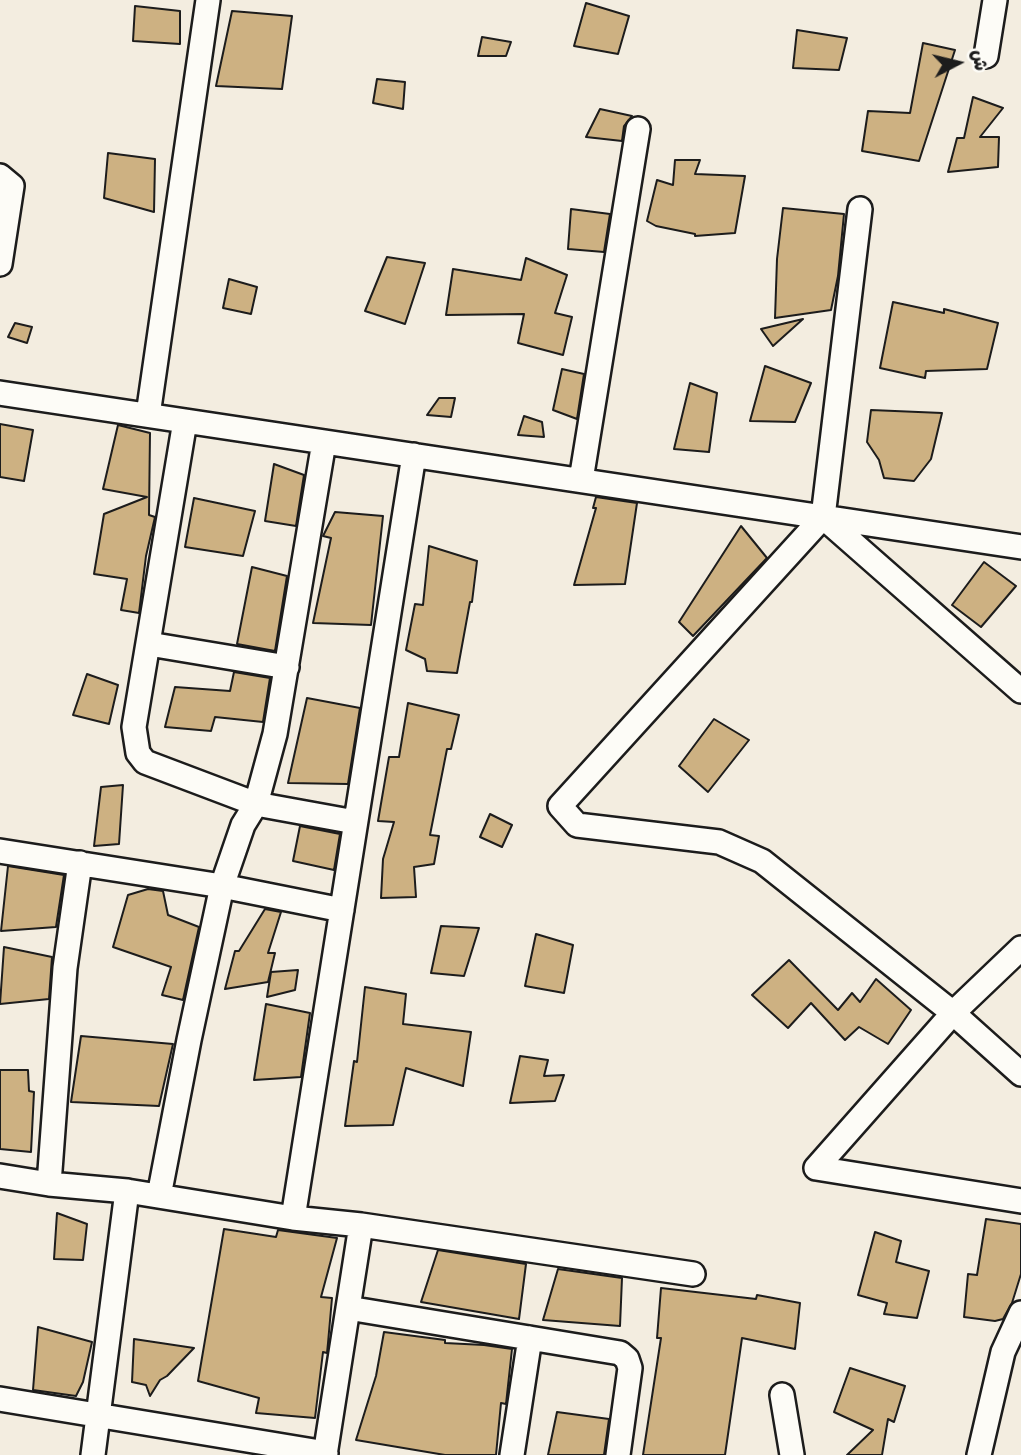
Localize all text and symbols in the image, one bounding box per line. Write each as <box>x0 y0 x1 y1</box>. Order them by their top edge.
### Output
north arrow <box>923 28 993 98</box>
text: ش <box>965 48 994 72</box>

